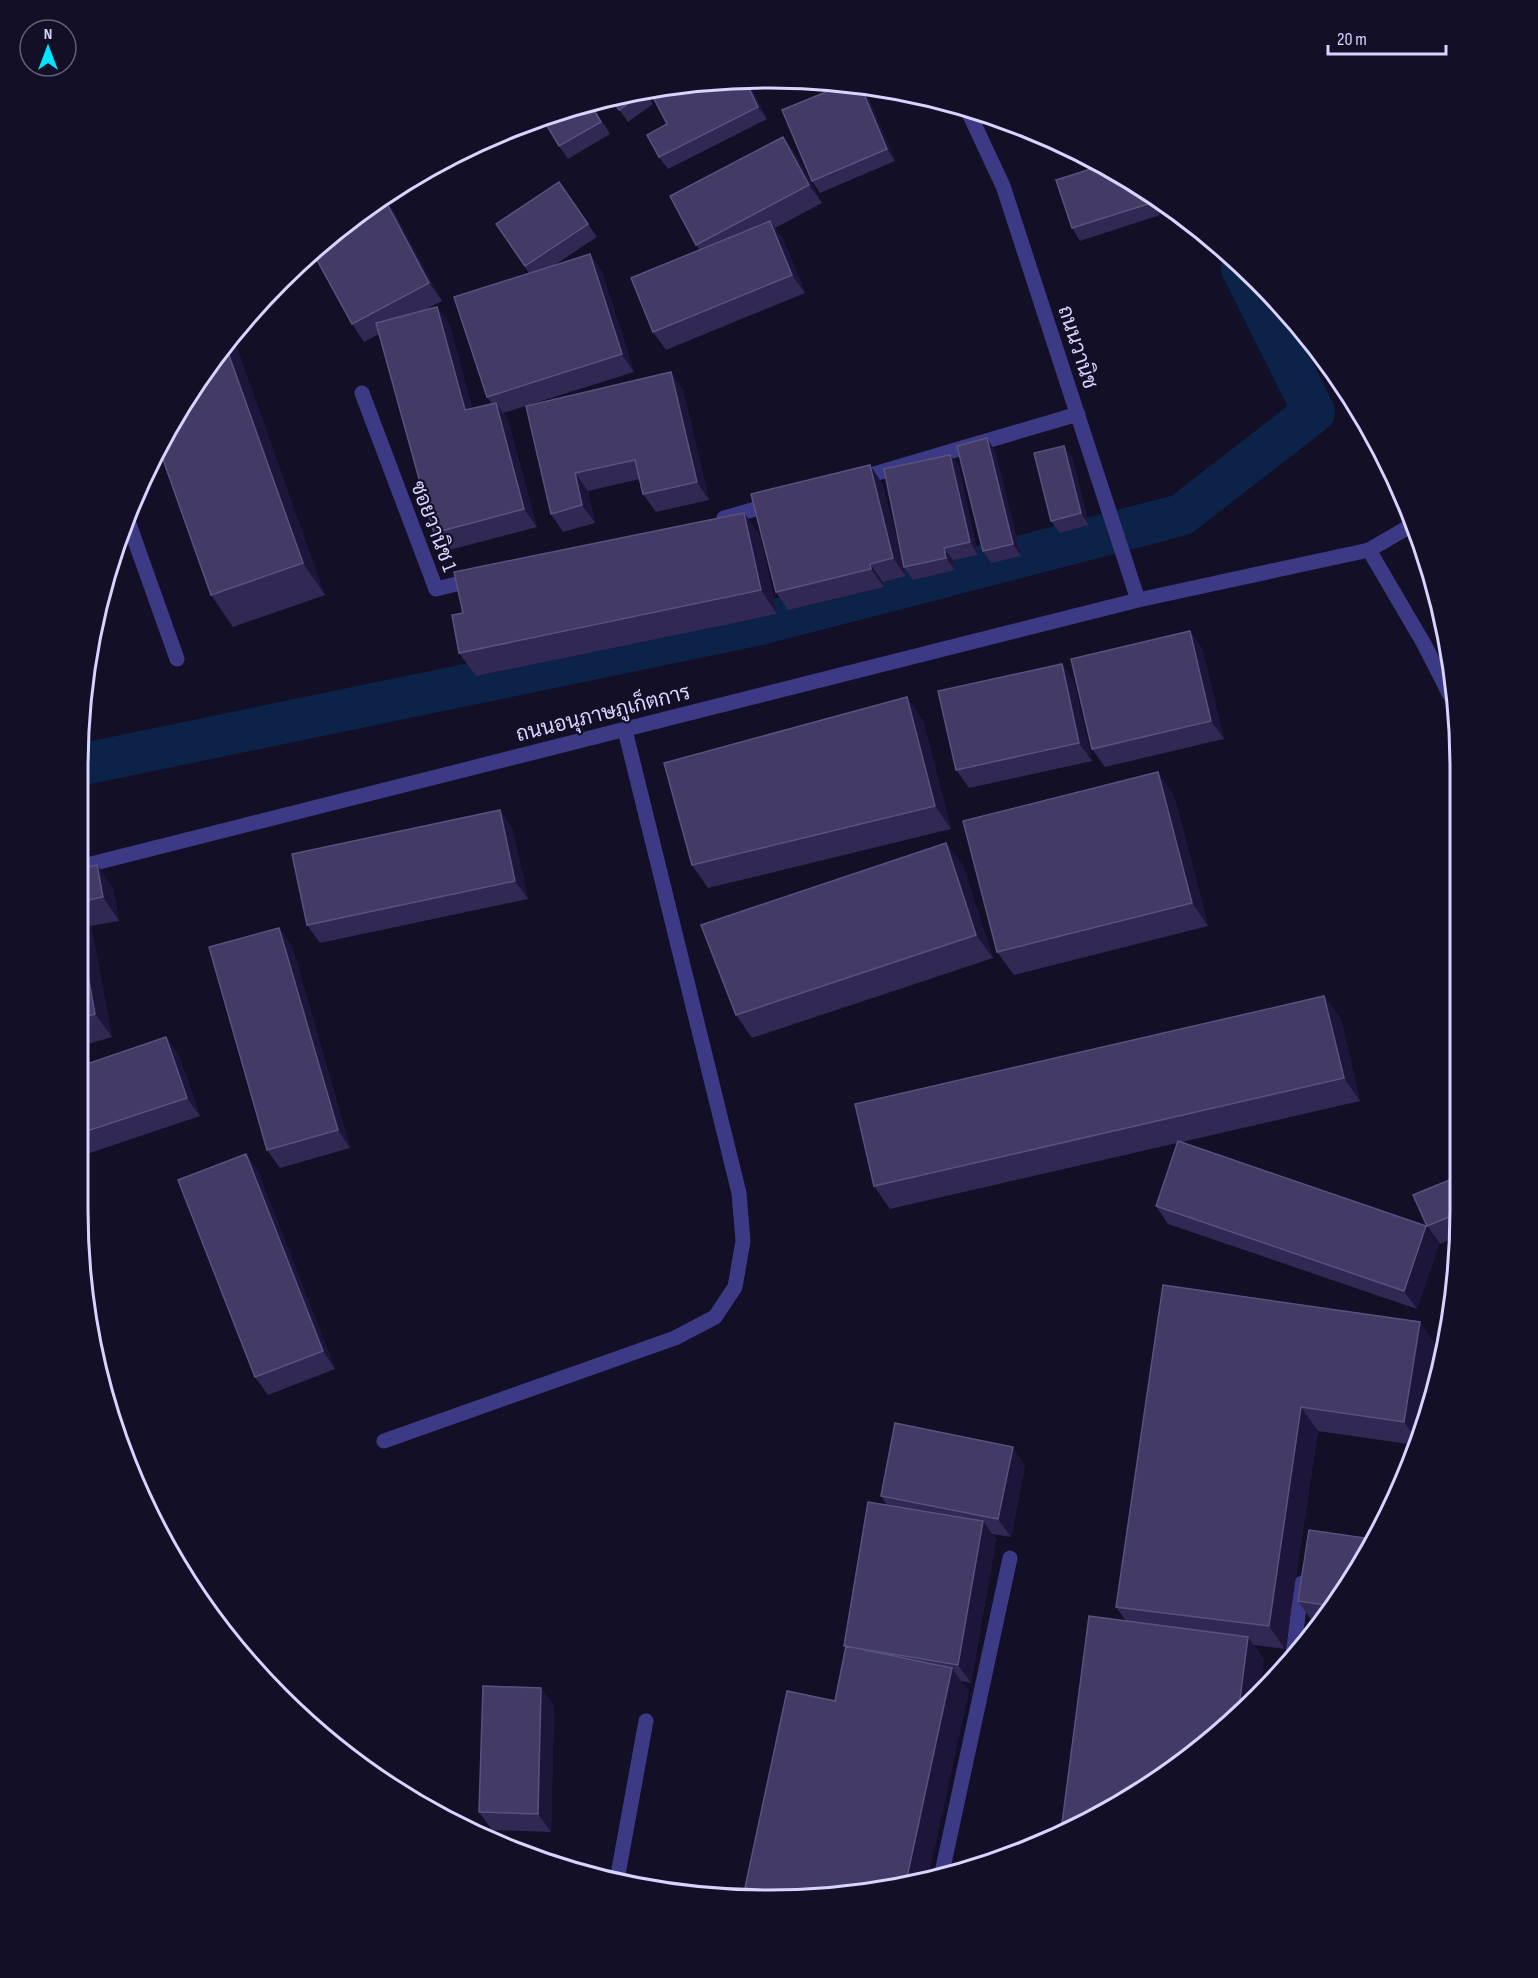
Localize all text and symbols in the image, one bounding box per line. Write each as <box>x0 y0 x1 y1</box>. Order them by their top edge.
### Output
north arrow <box>18 18 78 78</box>
scale bar <box>1328 18 1446 56</box>
text: N <box>44 25 52 44</box>
text: 20 m <box>1337 29 1367 50</box>
street label: ถนนวานิช <box>1052 302 1103 392</box>
street label: ซอยวานิช 1 <box>405 477 462 576</box>
street label: ถนนอนุภาษภูเก็ตการ <box>513 677 693 749</box>

